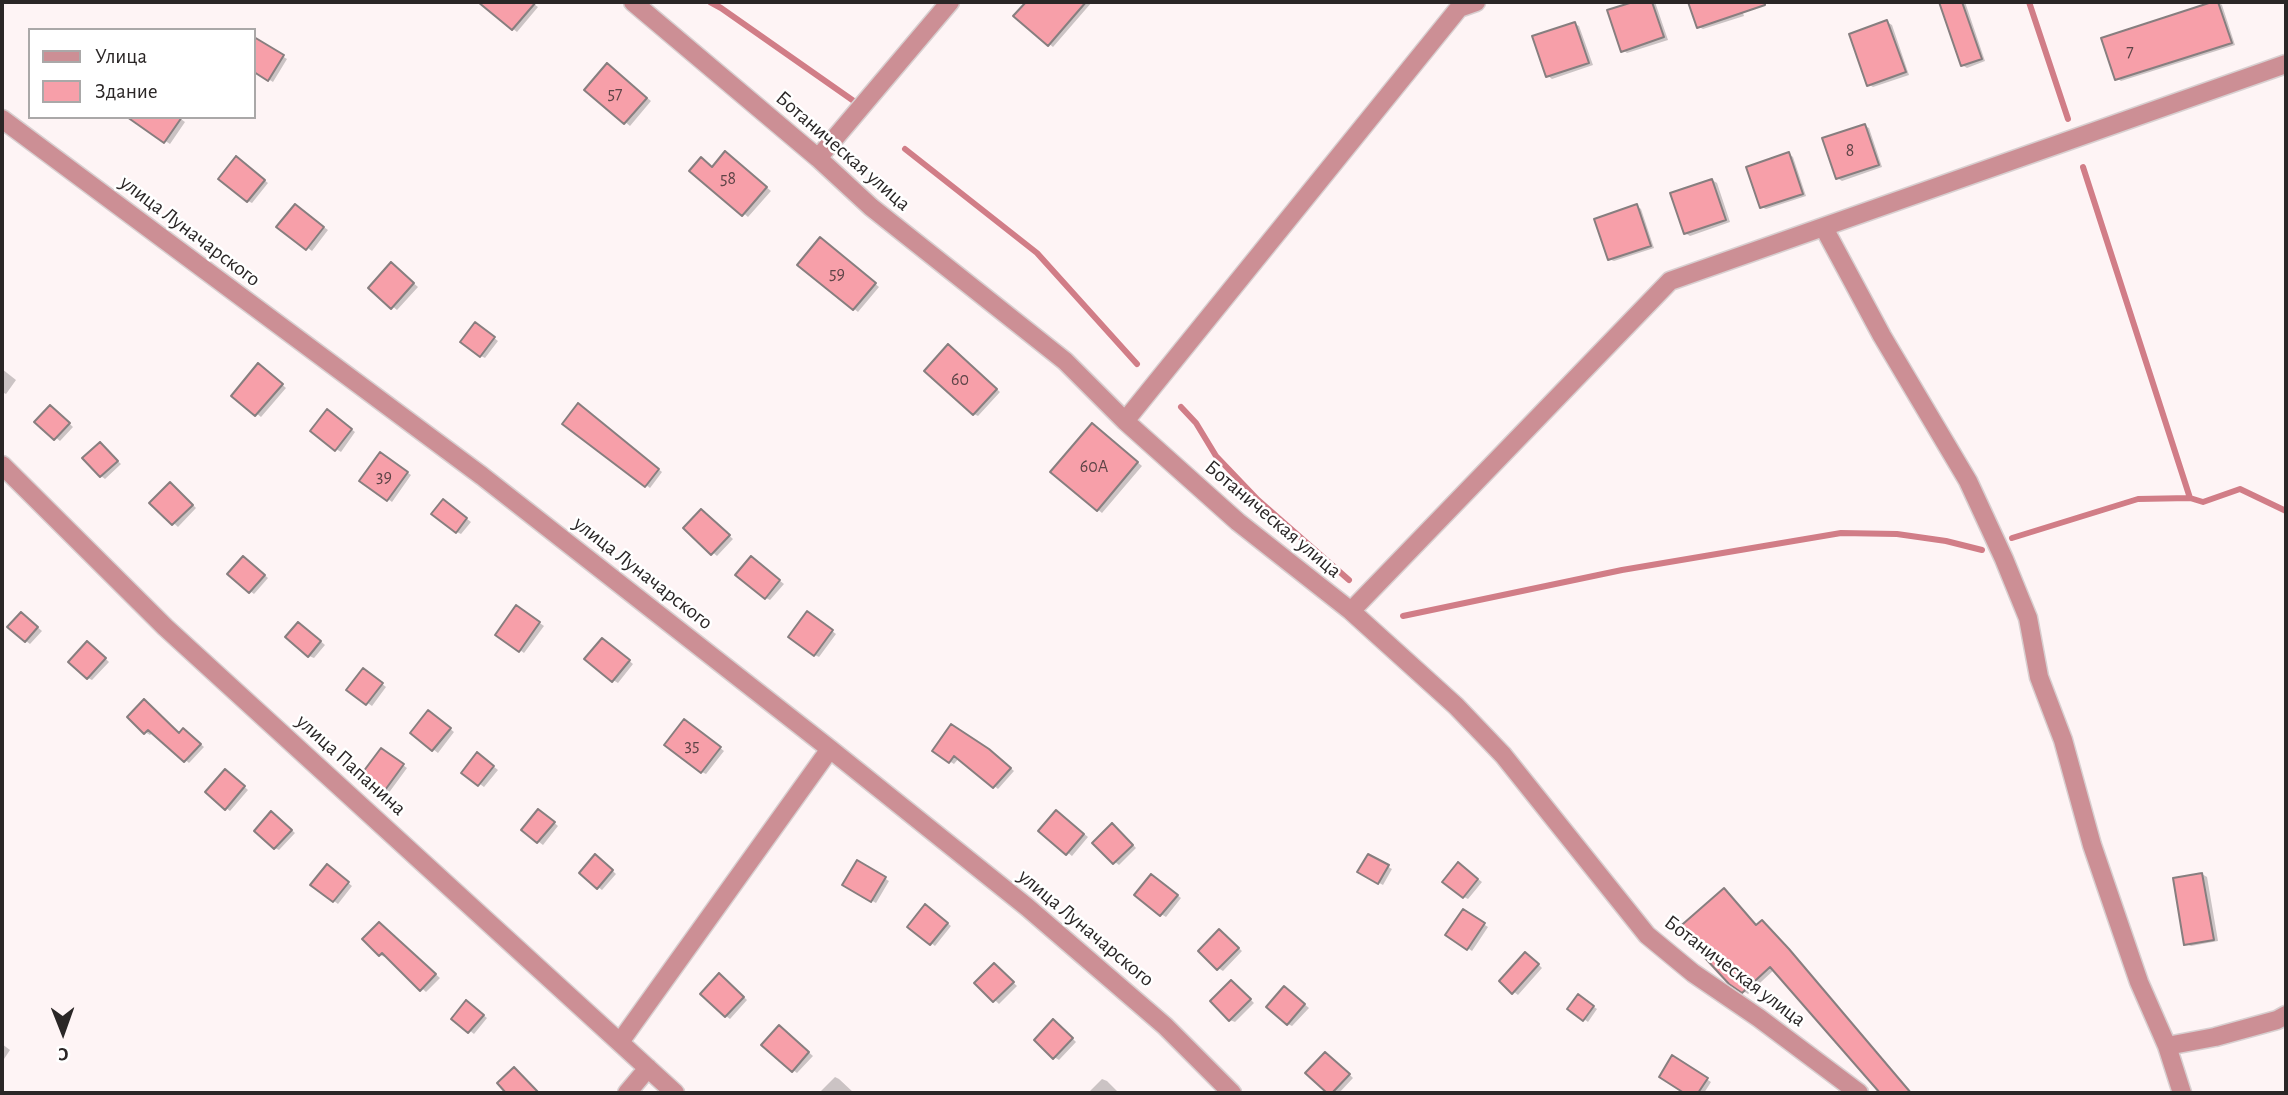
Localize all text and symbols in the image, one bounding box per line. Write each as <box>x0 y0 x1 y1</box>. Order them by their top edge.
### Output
legend <box>28 28 256 119</box>
house number: 7 <box>2126 41 2134 63</box>
text: Улица <box>95 46 147 67</box>
text: Здание <box>95 81 158 102</box>
house number: 57 <box>607 83 623 105</box>
street label: Ботаническая улица <box>770 86 916 216</box>
house number: 8 <box>1846 140 1854 162</box>
house number: 58 <box>720 168 736 190</box>
street label: улица Луначарского <box>115 170 265 292</box>
house number: 59 <box>829 263 845 285</box>
house number: 60 <box>951 369 969 391</box>
street label: Ботаническая улица <box>1200 455 1346 583</box>
house number: 60А <box>1080 456 1108 478</box>
house number: 39 <box>376 466 392 488</box>
street label: улица Луначарского <box>568 511 718 635</box>
street label: улица Папанина <box>291 709 411 821</box>
house number: 35 <box>685 735 699 757</box>
street label: улица Луначарского <box>1013 864 1159 992</box>
street label: Ботаническая улица <box>1659 910 1811 1032</box>
north arrow <box>28 997 98 1067</box>
text: С <box>58 1044 69 1063</box>

